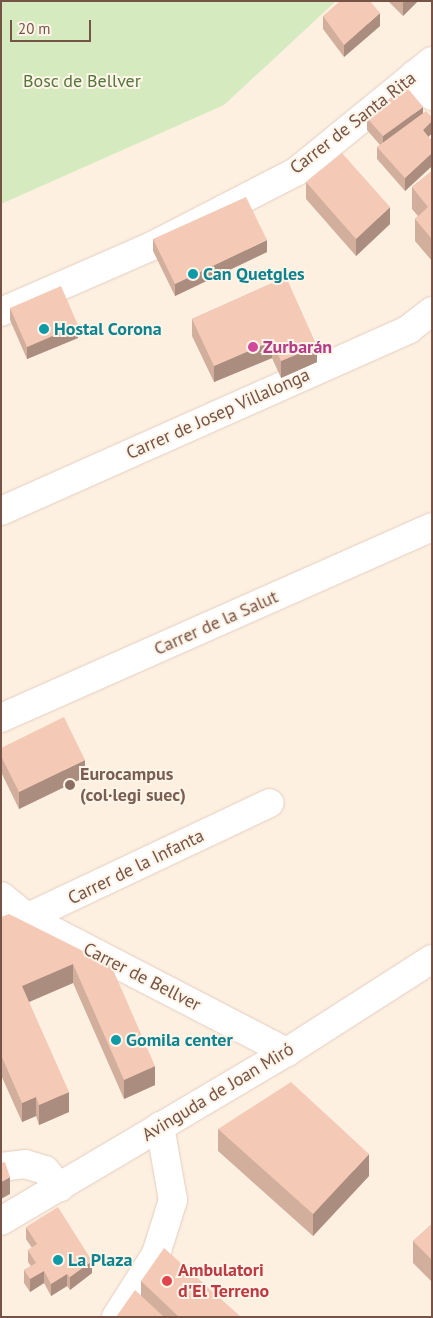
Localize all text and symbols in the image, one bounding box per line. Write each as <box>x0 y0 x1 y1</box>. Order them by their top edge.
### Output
scale bar <box>12 10 94 42</box>
text: 20 m <box>18 19 51 38</box>
street label: Carrer de Santa Rita <box>286 67 420 179</box>
park label: Bosc de Bellver <box>23 70 141 92</box>
place label: Can Quetgles <box>203 263 305 285</box>
marker: Can Quetgles <box>187 268 199 280</box>
place label: Hostal Corona <box>54 318 162 340</box>
marker: Hostal Corona <box>38 323 50 335</box>
place label: Zurbarán <box>263 336 332 358</box>
marker: Zurbarán <box>247 341 259 353</box>
street label: Carrer de Josep Villalonga <box>123 364 313 464</box>
street label: Carrer de la Salut <box>151 586 281 660</box>
place label: Eurocampus (col·legi suec) <box>80 764 186 806</box>
marker: Eurocampus (col·legi suec) <box>64 779 76 791</box>
street label: Carrer de la Infanta <box>65 825 207 909</box>
street label: Carrer de Bellver <box>80 938 204 1016</box>
place label: Gomila center <box>126 1029 233 1051</box>
marker: Gomila center <box>110 1034 122 1046</box>
street label: Avinguda de Joan Miró <box>138 1038 298 1146</box>
place label: La Plaza <box>68 1249 132 1271</box>
marker: La Plaza <box>52 1254 64 1266</box>
place label: Ambulatori d'El Terreno <box>178 1260 270 1302</box>
marker: Ambulatori d'El Terreno <box>160 1274 174 1288</box>

